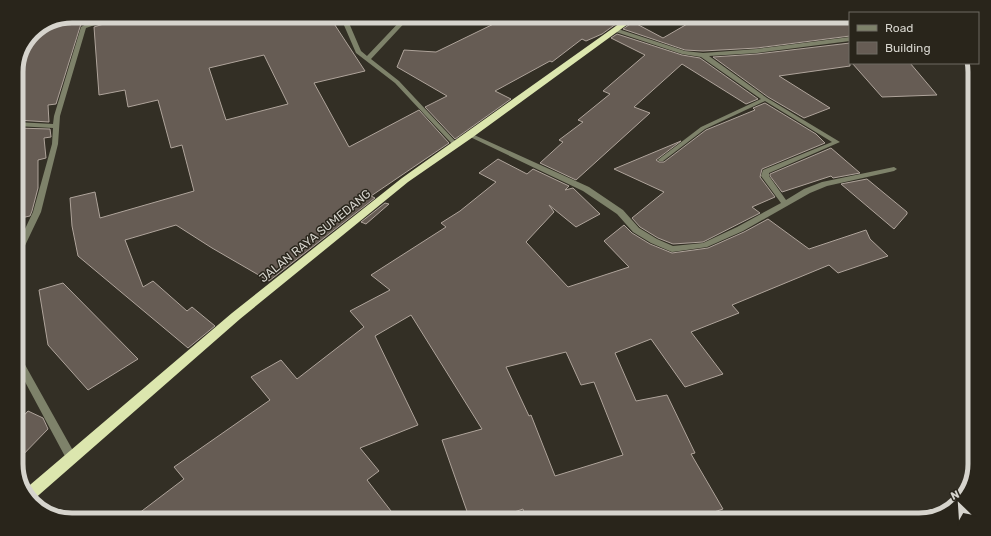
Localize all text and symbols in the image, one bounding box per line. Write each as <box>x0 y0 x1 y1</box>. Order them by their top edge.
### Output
legend <box>849 12 979 64</box>
text: Road <box>885 21 913 35</box>
text: Building <box>885 41 931 55</box>
street label: JALAN RAYA SUMEDANG <box>256 187 374 285</box>
north arrow <box>939 484 979 524</box>
text: N <box>949 488 961 503</box>

